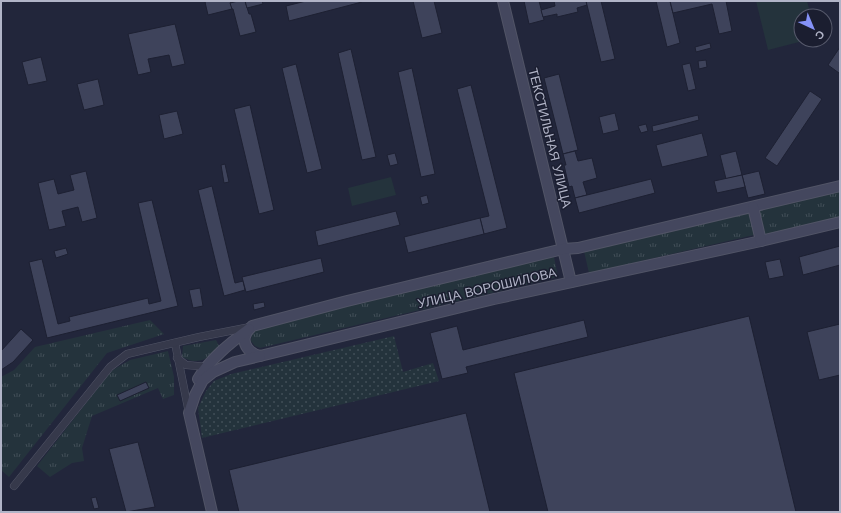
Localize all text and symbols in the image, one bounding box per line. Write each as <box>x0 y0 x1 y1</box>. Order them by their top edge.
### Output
north arrow <box>793 8 833 48</box>
text: С <box>812 27 827 42</box>
street label: ТЕКСТИЛЬНАЯ УЛИЦА <box>525 67 575 210</box>
street label: УЛИЦА ВОРОШИЛОВА <box>416 265 558 311</box>

